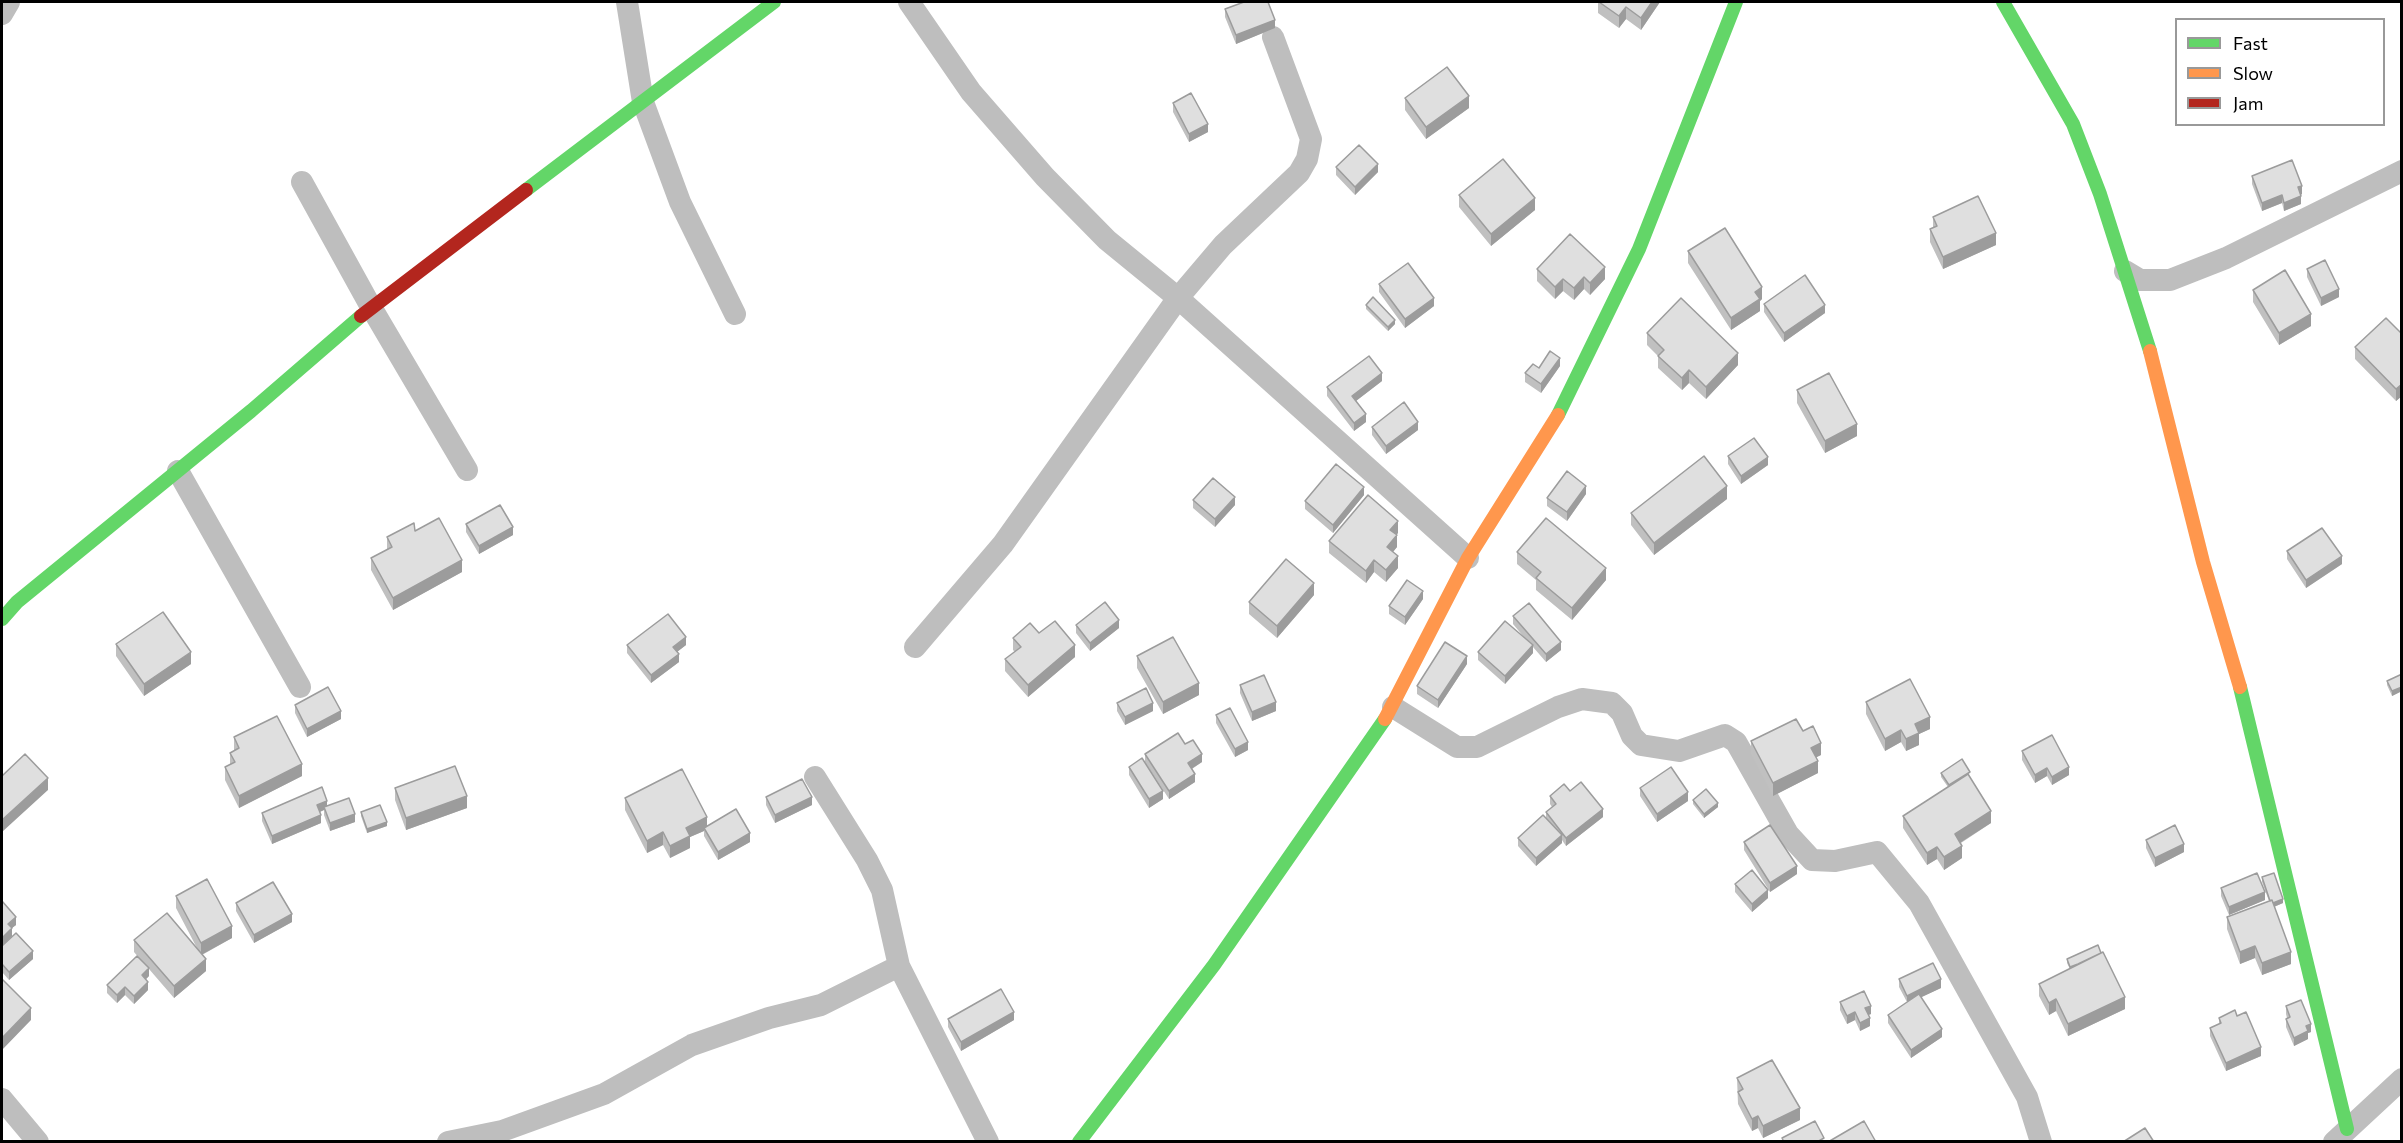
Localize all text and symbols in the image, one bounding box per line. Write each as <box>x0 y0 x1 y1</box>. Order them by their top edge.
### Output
legend <box>2175 18 2385 126</box>
text: Fast <box>2233 32 2268 54</box>
text: Slow <box>2233 62 2273 84</box>
text: Jam <box>2233 92 2263 114</box>

